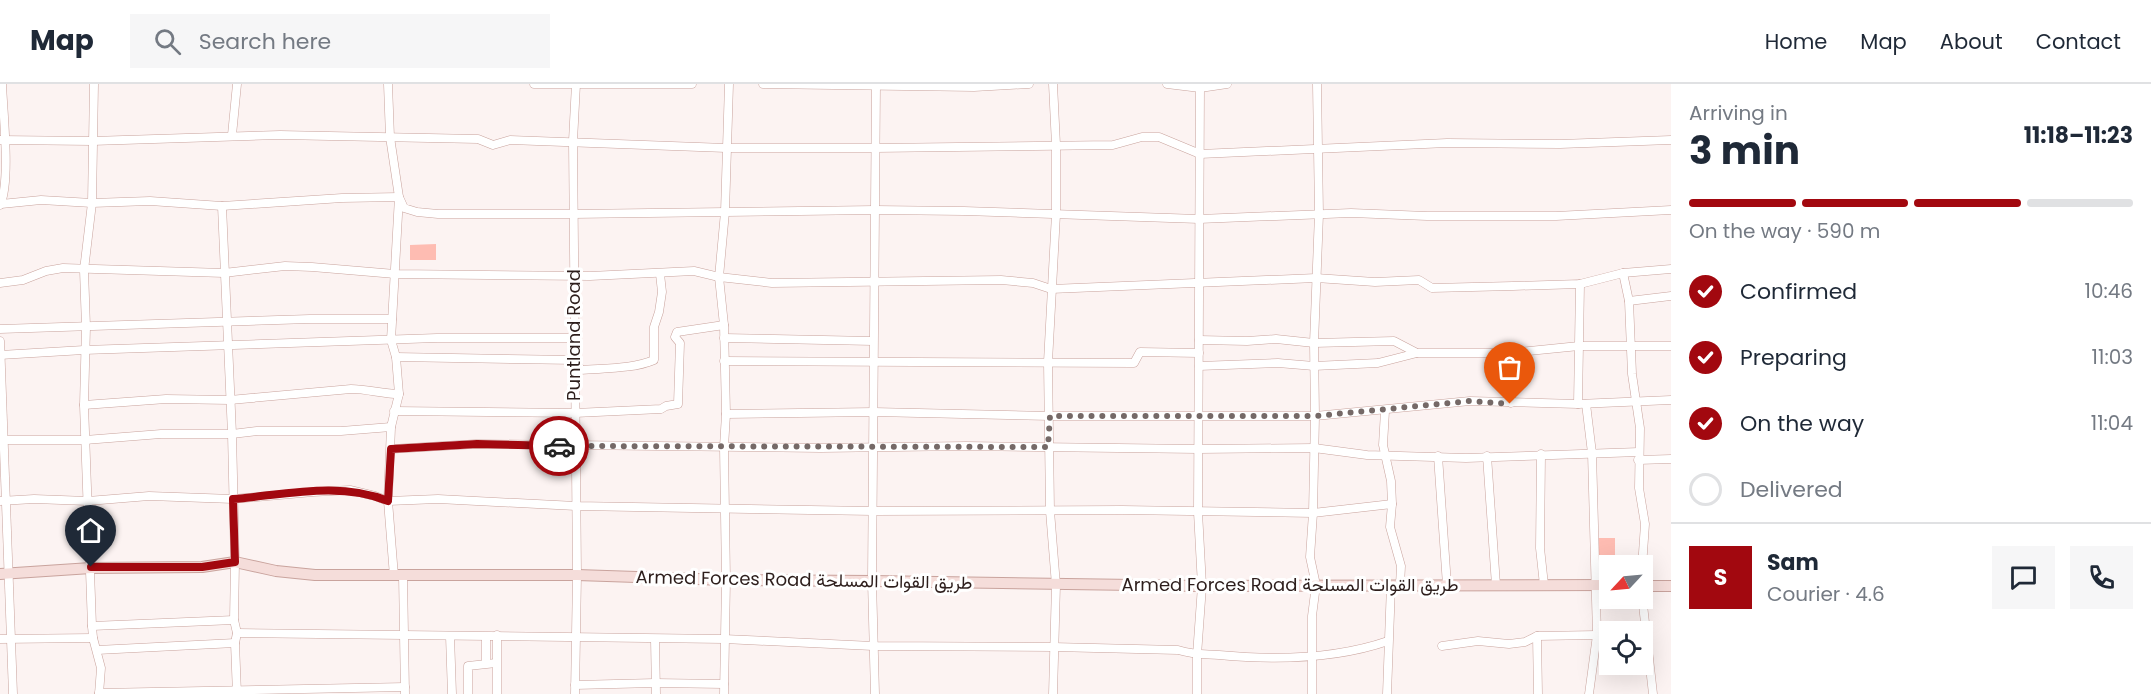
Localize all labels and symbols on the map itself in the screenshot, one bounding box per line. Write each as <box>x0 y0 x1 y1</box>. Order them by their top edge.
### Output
street label: Puntland Road <box>561 269 586 401</box>
pin <box>1484 342 1535 404</box>
courier <box>529 416 589 476</box>
pin <box>65 505 116 567</box>
north arrow <box>1599 555 1653 609</box>
street label: Armed Forces Road طريق القوات المسلحة <box>635 564 973 595</box>
street label: Armed Forces Road طريق القوات المسلحة <box>1122 572 1458 597</box>

